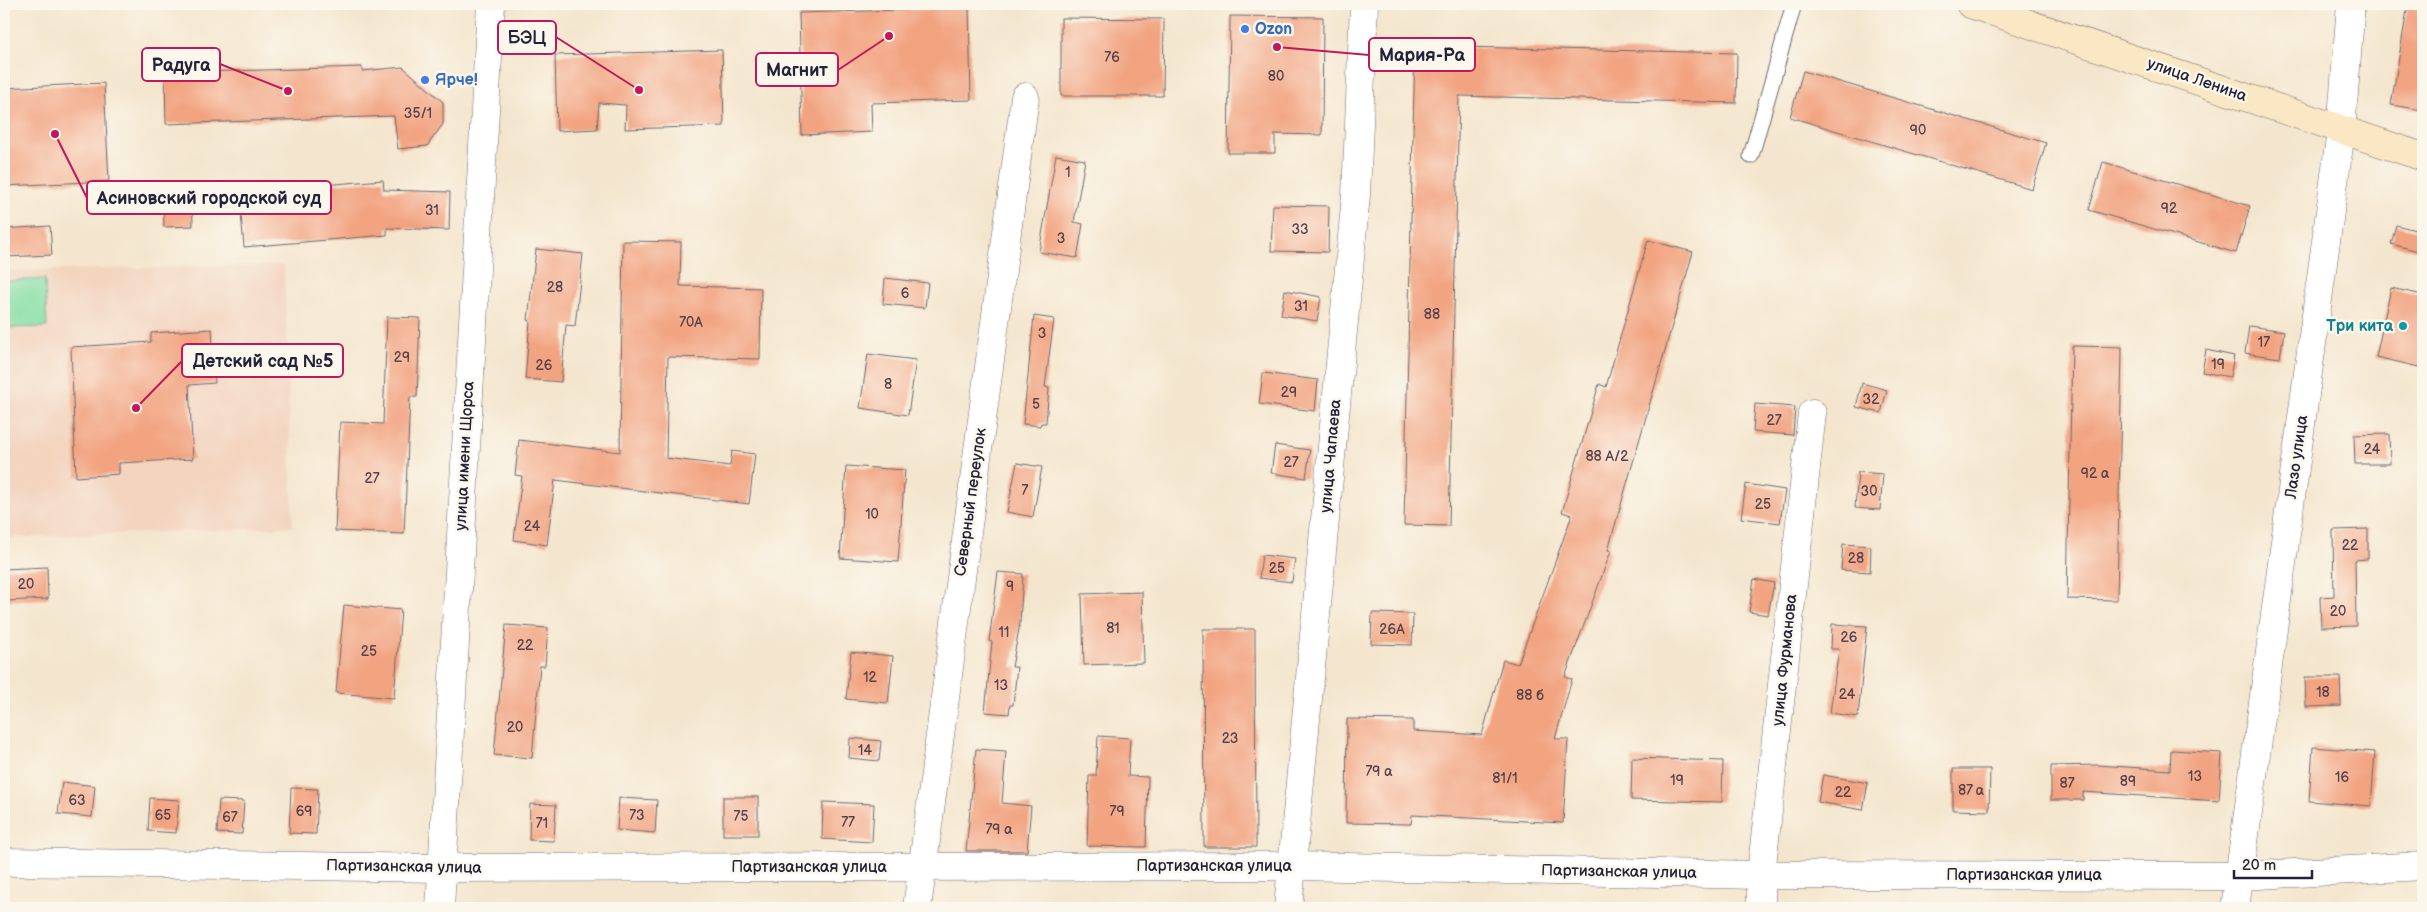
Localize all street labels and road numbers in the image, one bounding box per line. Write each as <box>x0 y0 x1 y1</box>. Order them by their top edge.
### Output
street label: улица Ленина <box>2145 54 2250 106</box>
street label: улица имени Щорса <box>452 380 478 531</box>
street label: улица Чапаева <box>1317 398 1345 514</box>
street label: Лазо улица <box>2282 413 2312 501</box>
street label: Северный переулок <box>951 426 991 577</box>
street label: улица Фурманова <box>1769 593 1801 727</box>
street label: Партизанская улица <box>326 856 483 878</box>
street label: Партизанская улица <box>1136 857 1292 876</box>
street label: Партизанская улица <box>731 858 887 877</box>
street label: Партизанская улица <box>1541 861 1698 883</box>
street label: Партизанская улица <box>1946 866 2102 885</box>

